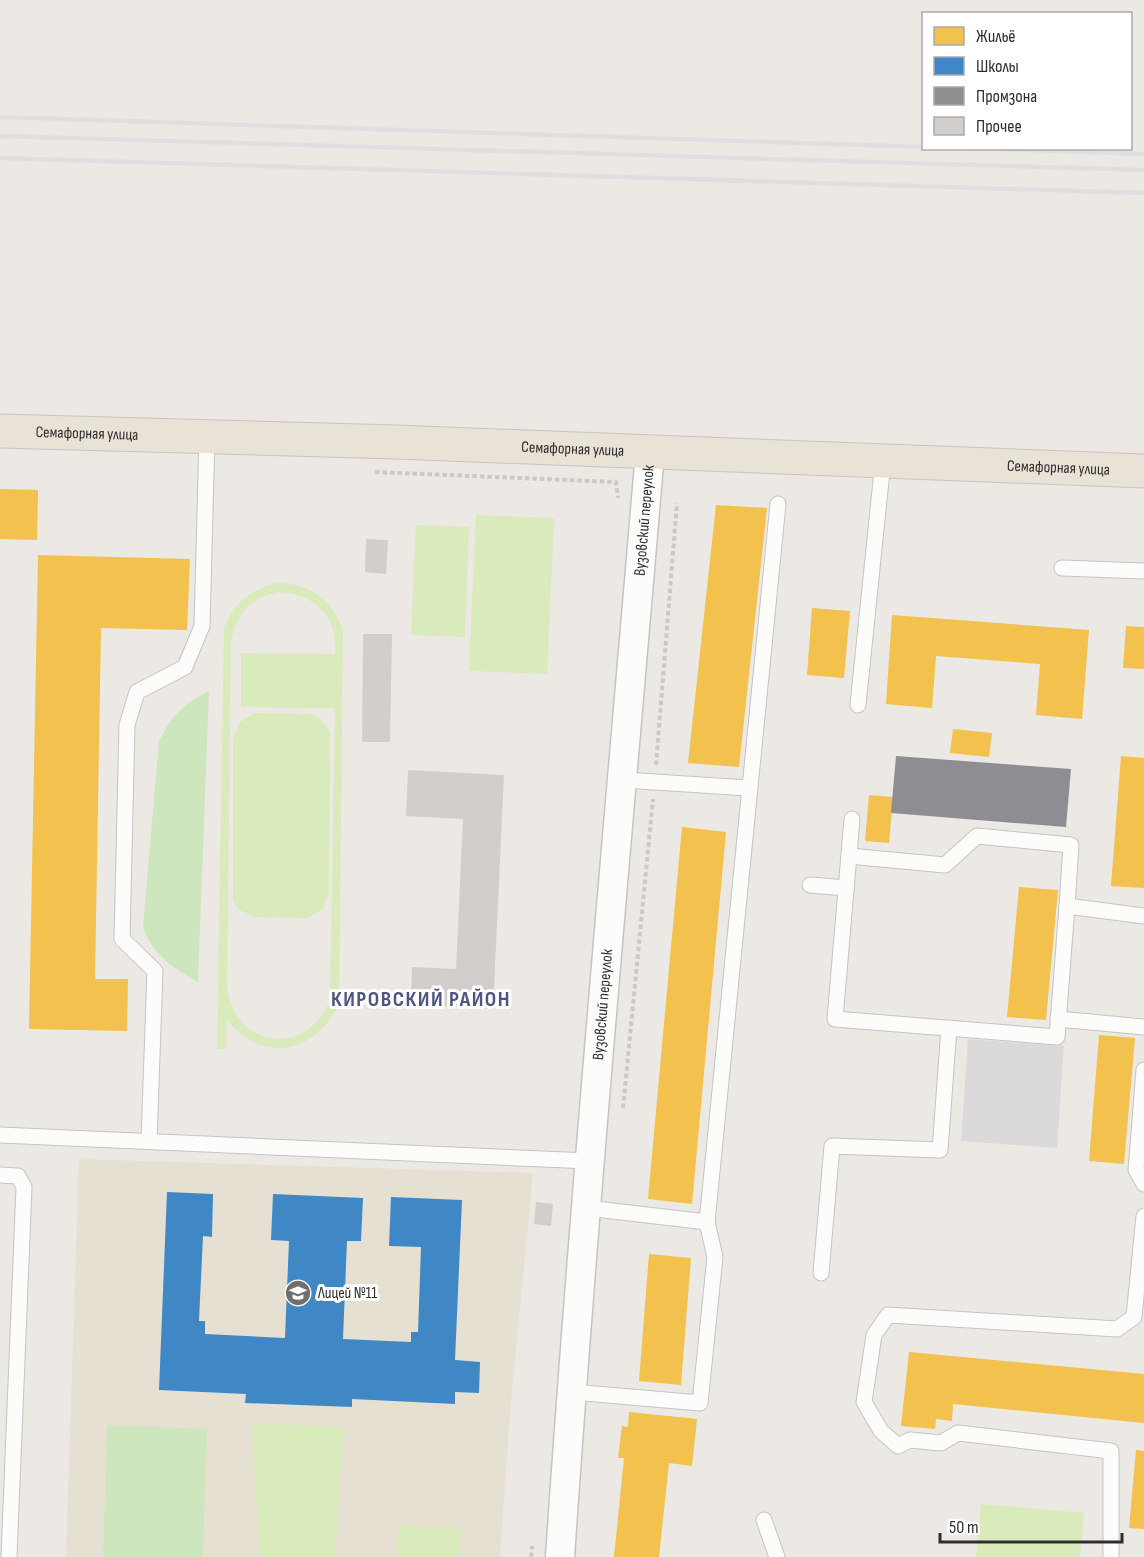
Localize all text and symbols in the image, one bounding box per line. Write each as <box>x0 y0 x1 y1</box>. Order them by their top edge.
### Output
legend <box>922 12 1132 150</box>
text: Жильё <box>976 26 1016 47</box>
text: Школы <box>976 56 1019 77</box>
text: Промзона <box>976 86 1037 107</box>
text: Прочее <box>976 116 1022 137</box>
street label: Семафорная улица <box>35 422 139 444</box>
street label: Семафорная улица <box>521 437 625 460</box>
street label: Семафорная улица <box>1007 456 1110 479</box>
street label: Вузовский переулок <box>630 463 658 577</box>
street label: Вузовский переулок <box>589 947 617 1061</box>
district label: КИРОВСКИЙ РАЙОН <box>331 986 511 1013</box>
school or university icon: Лицей №11 <box>283 1278 313 1308</box>
place label: Лицей №11 <box>317 1284 377 1303</box>
scale bar <box>940 1506 1122 1544</box>
text: 50 m <box>949 1517 979 1538</box>

